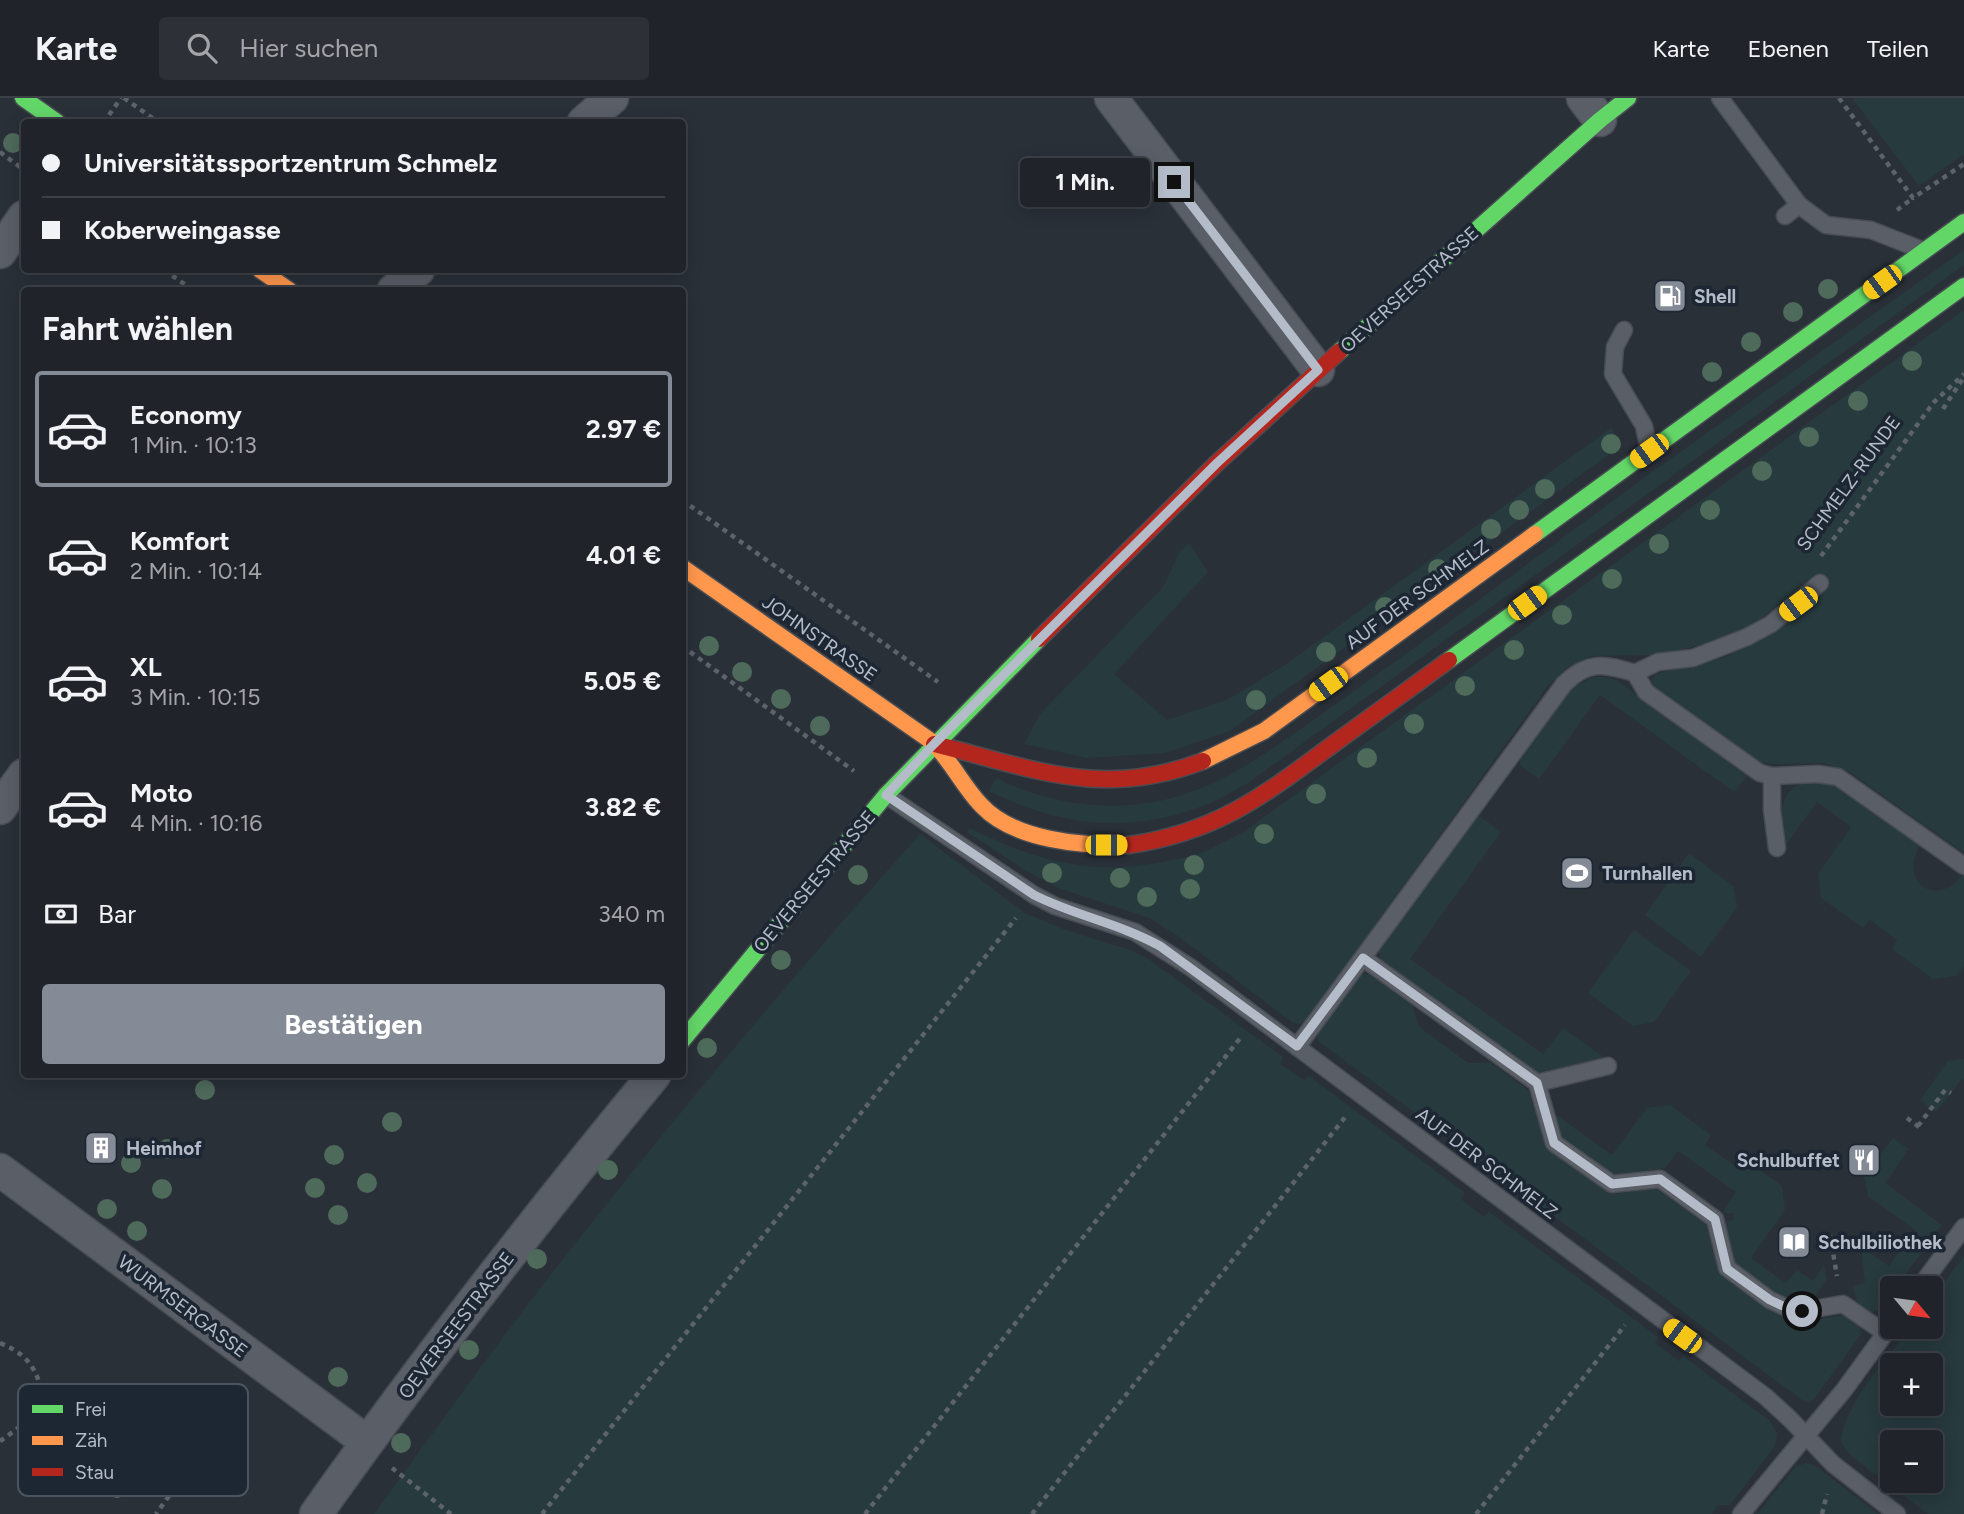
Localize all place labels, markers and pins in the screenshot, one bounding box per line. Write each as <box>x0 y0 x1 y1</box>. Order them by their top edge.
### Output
fuel station icon: Shell <box>1651 277 1689 315</box>
place label: Shell <box>1694 285 1736 308</box>
sports icon: Turnhallen <box>1558 854 1596 892</box>
place label: Turnhallen <box>1602 862 1693 885</box>
building icon: Heimhof <box>82 1129 120 1167</box>
place label: Heimhof <box>126 1137 202 1160</box>
restaurant icon: Schulbuffet <box>1845 1141 1883 1179</box>
place label: Schulbuffet <box>1737 1149 1840 1172</box>
library icon: Schulbiliothek <box>1775 1223 1813 1261</box>
place label: Schulbiliothek <box>1818 1231 1943 1254</box>

